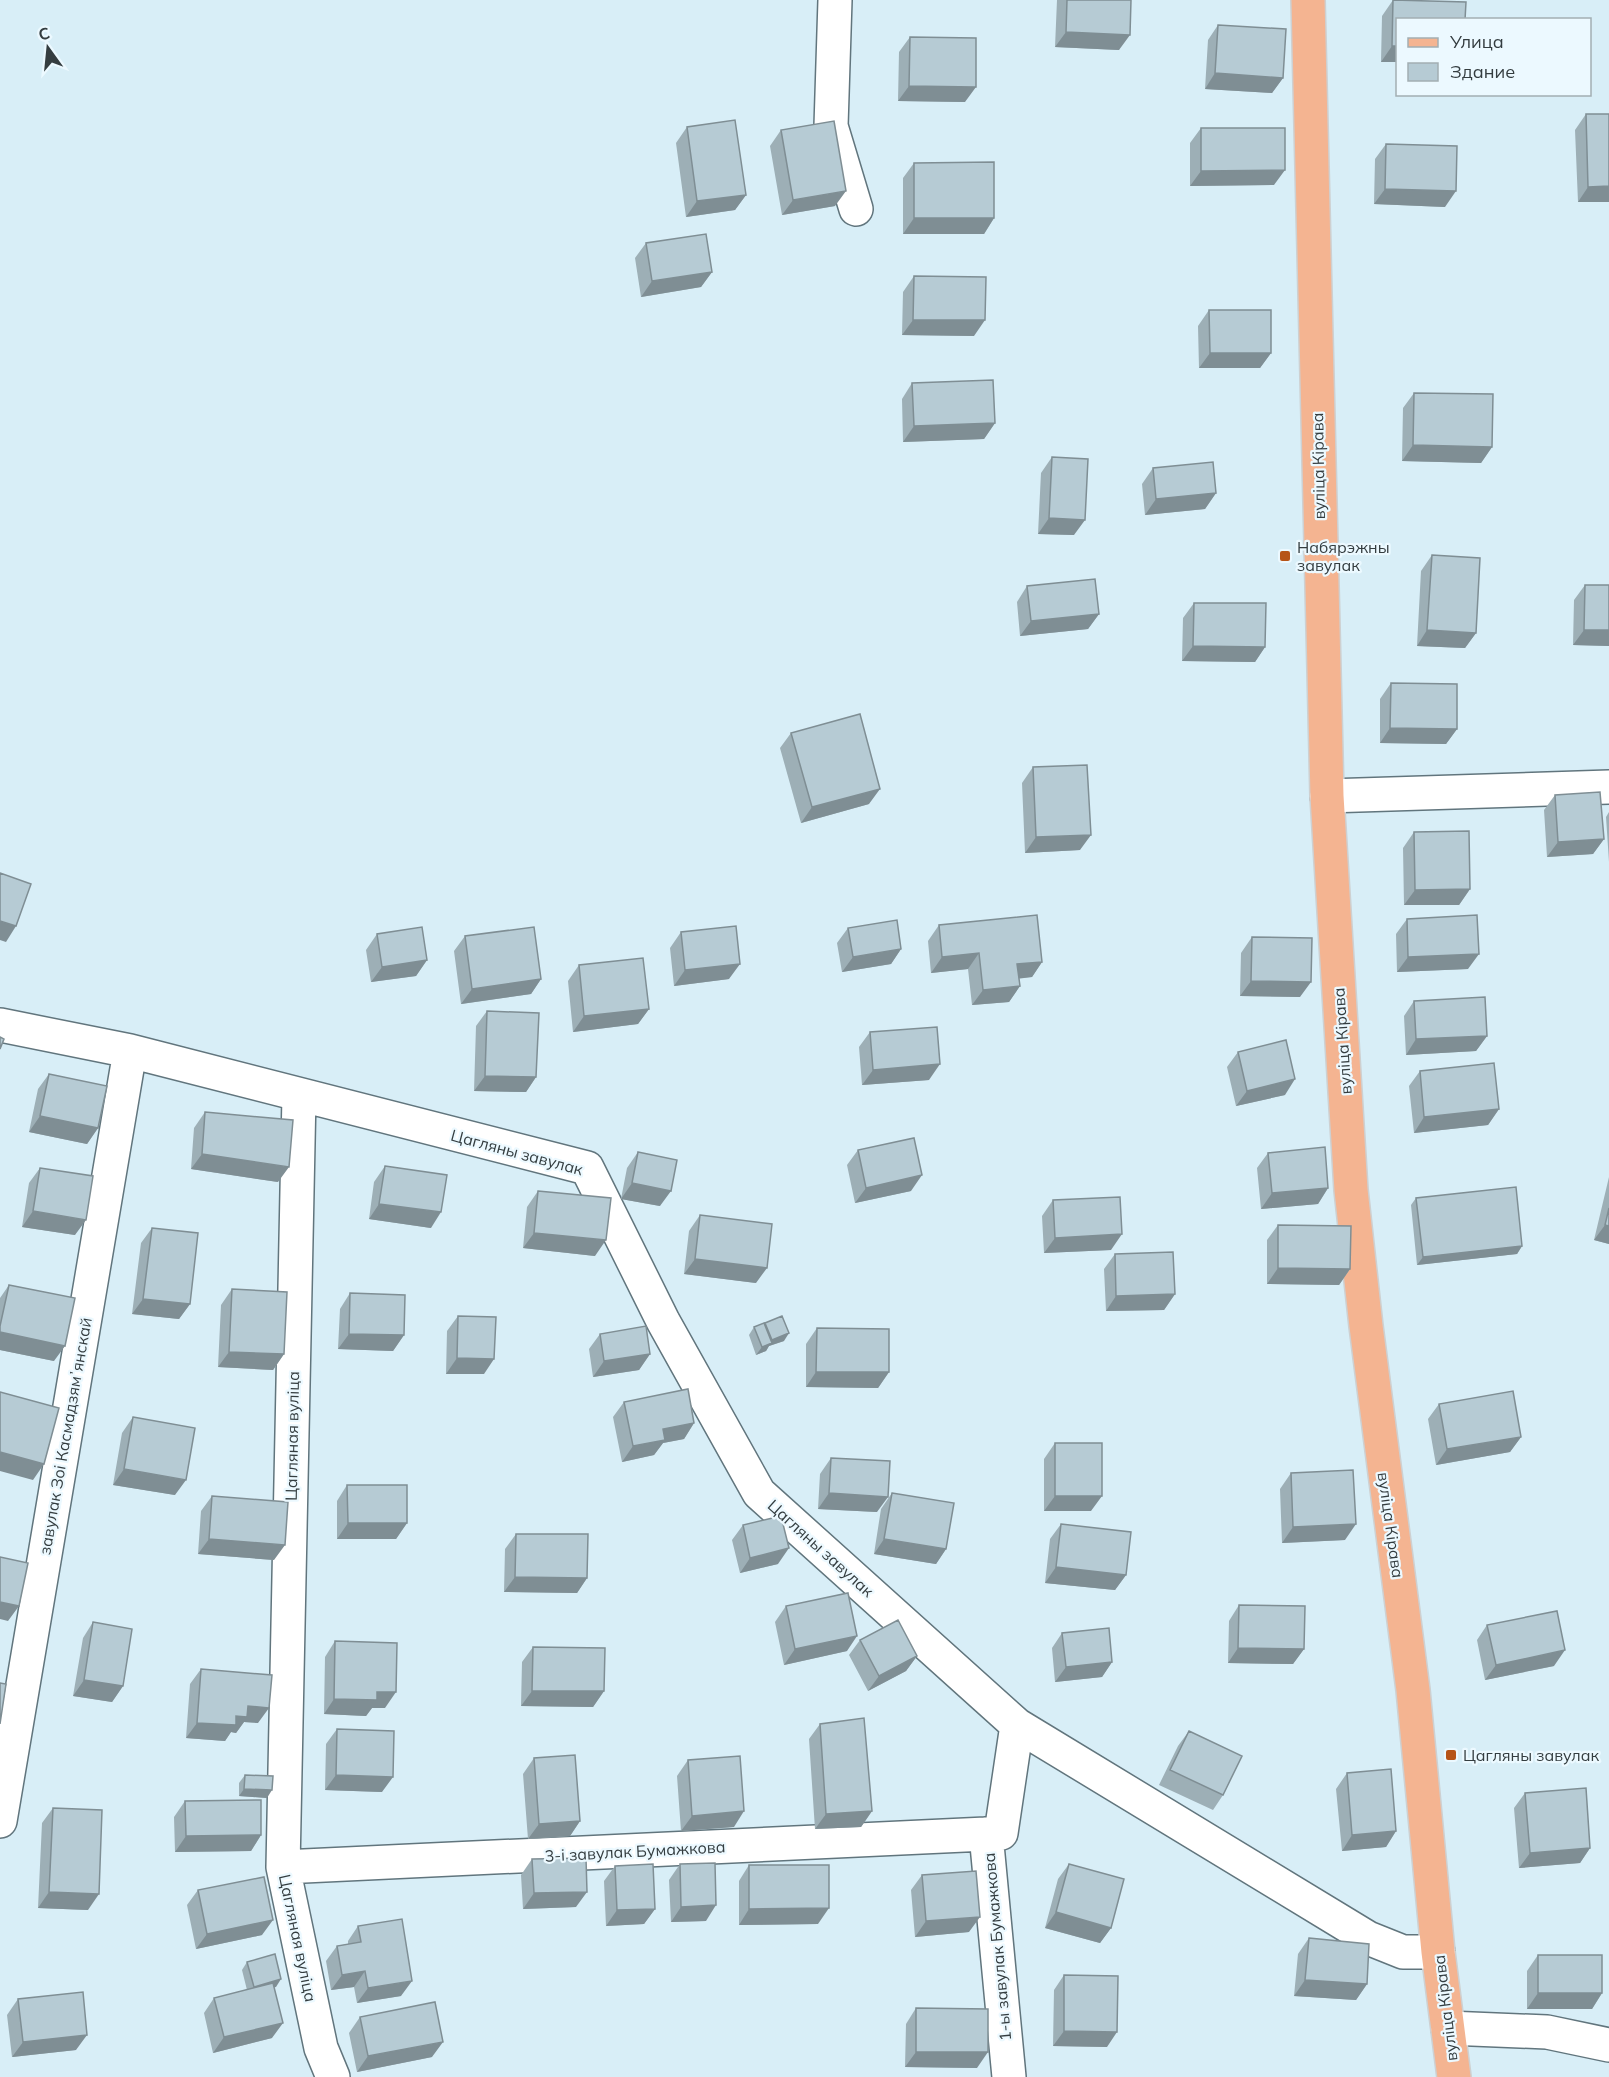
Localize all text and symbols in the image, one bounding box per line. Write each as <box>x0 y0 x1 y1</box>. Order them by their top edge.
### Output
north arrow <box>18 18 78 78</box>
legend <box>1396 18 1591 96</box>
text: С <box>36 22 52 45</box>
text: Улица <box>1449 30 1504 53</box>
text: Здание <box>1450 60 1515 83</box>
street label: вуліца Кірава <box>1307 412 1329 520</box>
place label: Набярэжны завулак <box>1297 537 1390 575</box>
marker: Набярэжны завулак <box>1278 549 1292 563</box>
street label: вуліца Кірава <box>1328 987 1356 1095</box>
street label: Цагляны завулак <box>449 1125 586 1179</box>
street label: завулак Зоі Касмадзямʼянскай <box>34 1316 96 1556</box>
street label: Цагляная вуліца <box>281 1371 303 1501</box>
street label: вуліца Кірава <box>1374 1471 1408 1579</box>
street label: Цагляны завулак <box>764 1495 879 1601</box>
place label: Цагляны завулак <box>1463 1745 1599 1765</box>
marker: Цагляны завулак <box>1444 1748 1458 1762</box>
street label: 3-і завулак Бумажкова <box>544 1836 726 1866</box>
street label: 1-ы завулак Бумажкова <box>979 1852 1015 2042</box>
street label: Цагляная вуліца <box>275 1872 321 2004</box>
street label: вуліца Кірава <box>1429 1954 1461 2062</box>

